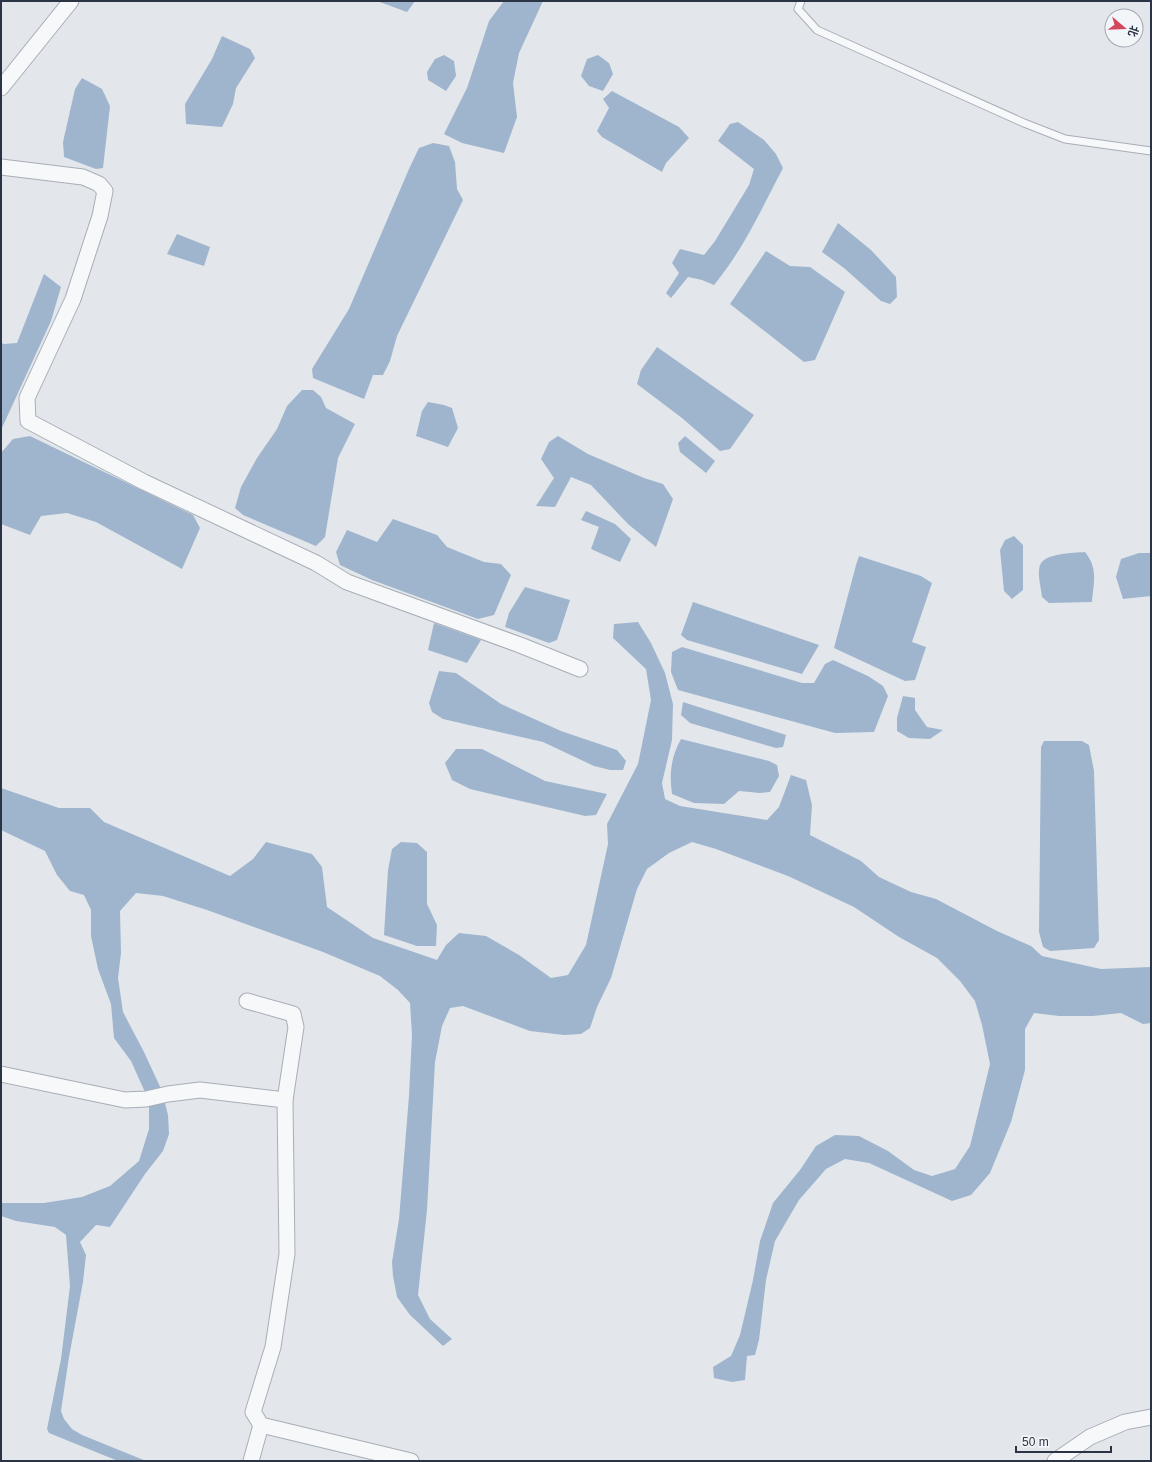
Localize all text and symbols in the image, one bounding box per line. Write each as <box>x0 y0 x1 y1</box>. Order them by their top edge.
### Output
north arrow <box>1104 8 1144 48</box>
text: 北 <box>1126 24 1141 38</box>
scale bar <box>1016 1428 1111 1454</box>
text: 50 m <box>1022 1435 1049 1449</box>

